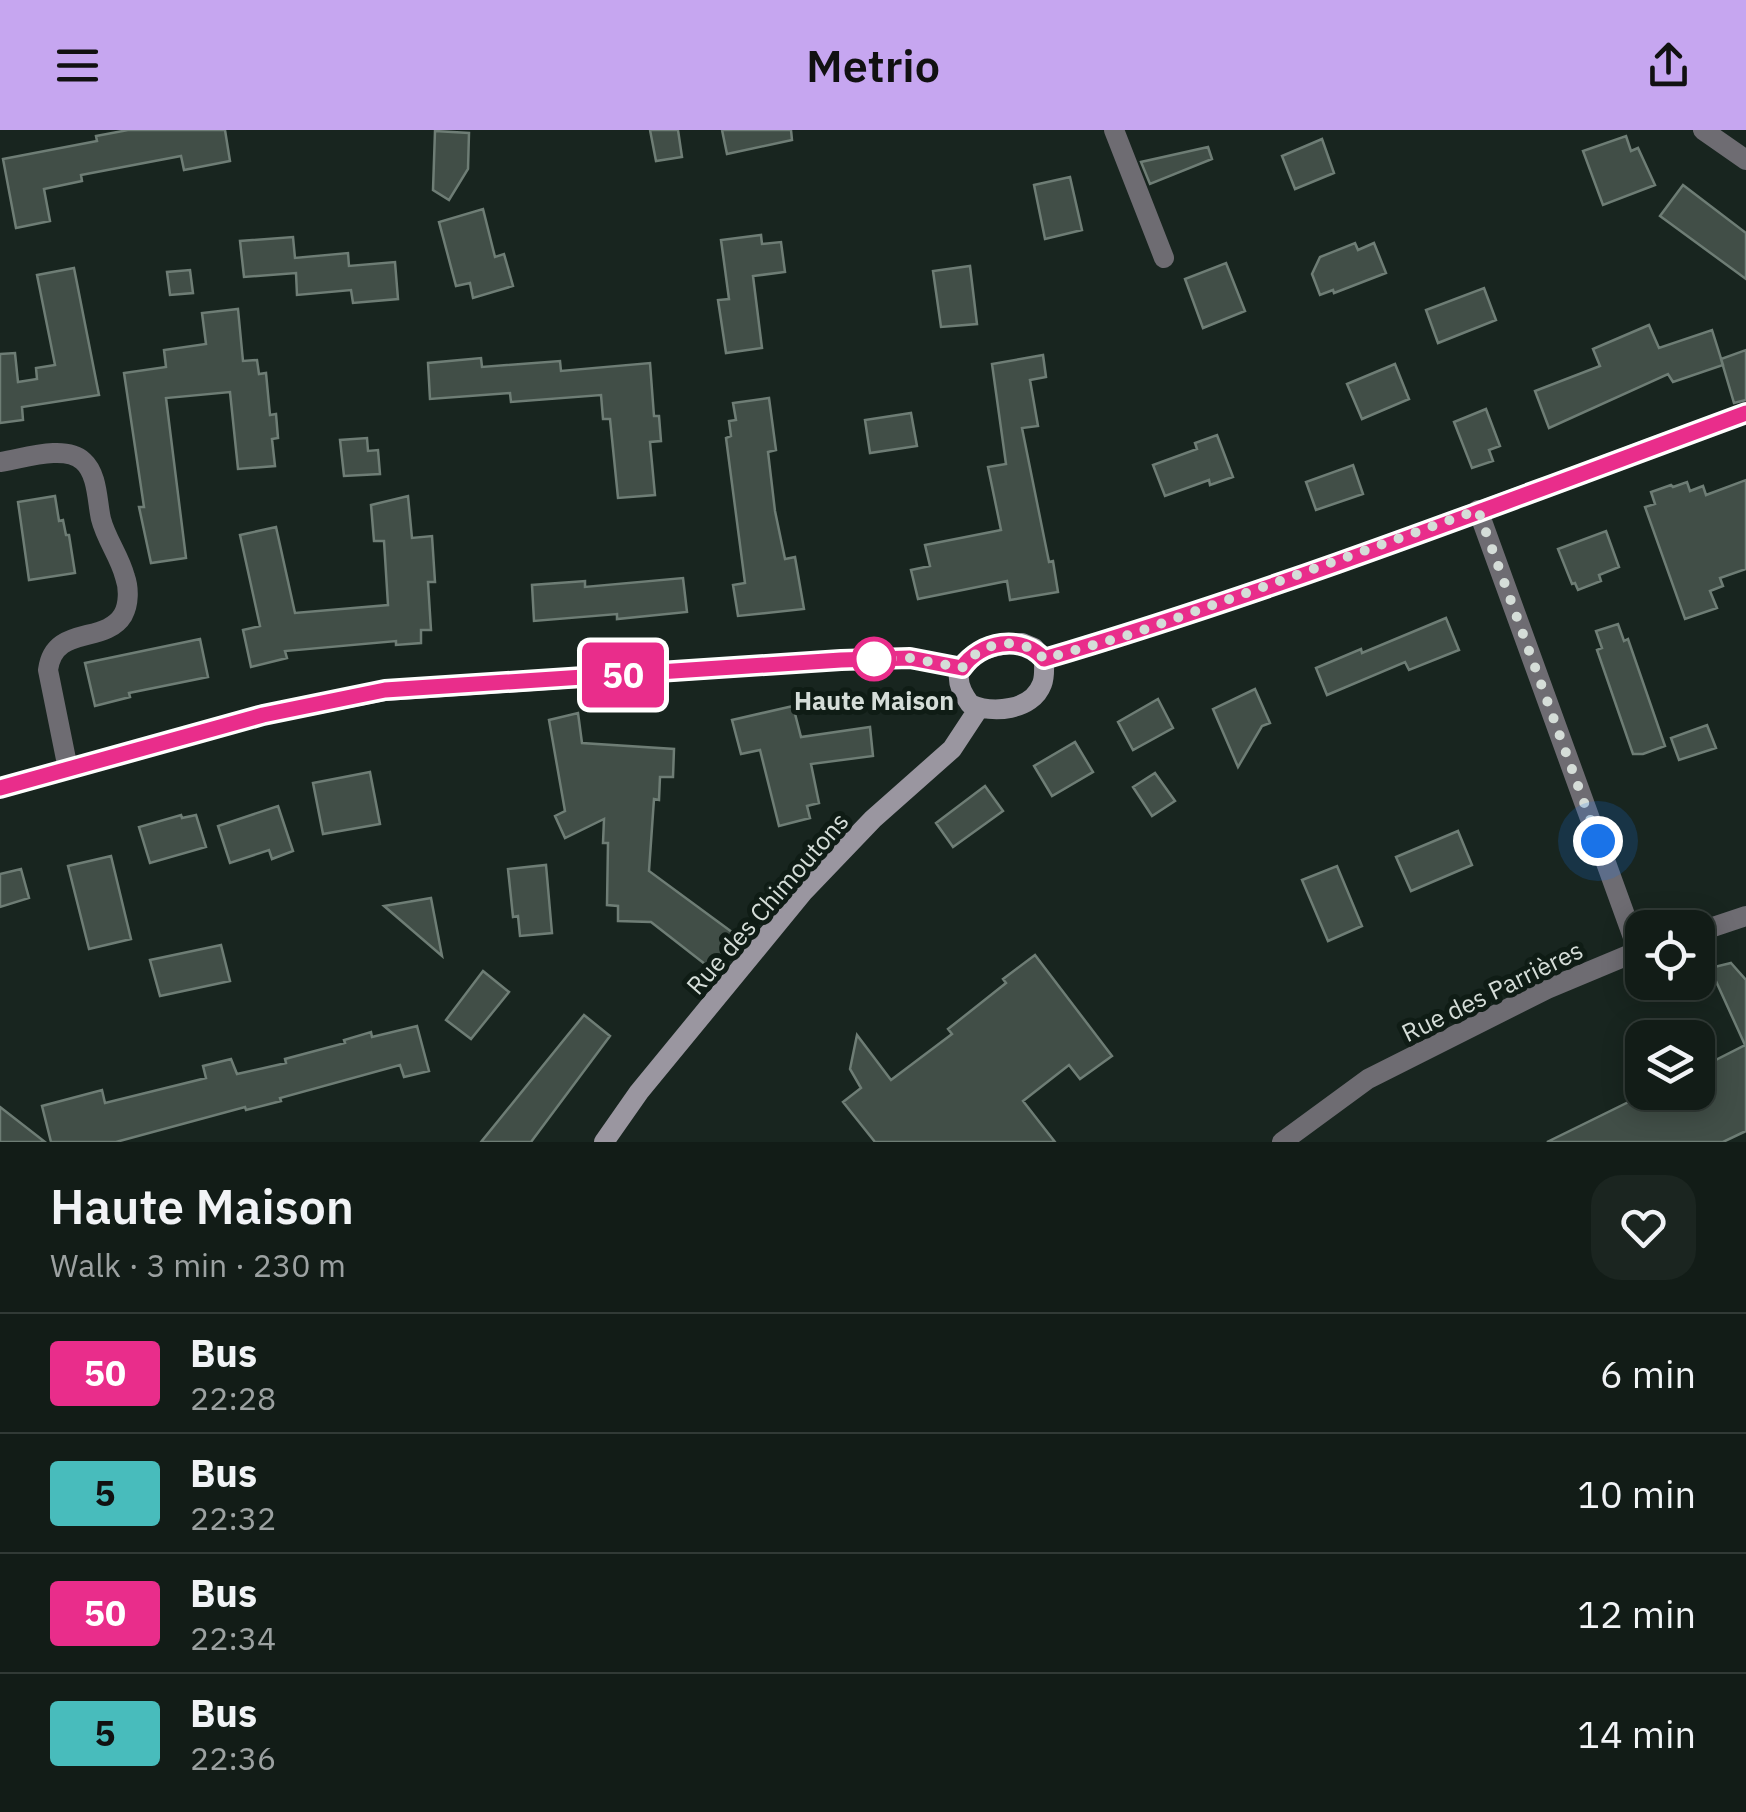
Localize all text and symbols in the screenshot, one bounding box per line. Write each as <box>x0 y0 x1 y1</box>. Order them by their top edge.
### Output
text: Metrio <box>806 36 940 94</box>
icon: menu <box>50 38 105 93</box>
icon: share <box>1641 38 1696 93</box>
marker: Haute Maison <box>853 638 895 680</box>
line badge: 50 <box>578 642 668 708</box>
text: 50 <box>602 652 644 698</box>
place label: Haute Maison <box>794 684 954 717</box>
street label: Rue des Chimoutons <box>679 805 855 1001</box>
your location <box>1573 816 1623 866</box>
map controls <box>1625 910 1715 1110</box>
button: locate <box>1625 910 1715 1000</box>
street label: Rue des Parrières <box>1396 933 1588 1049</box>
button: layers <box>1625 1020 1715 1110</box>
text: Haute Maison <box>50 1175 354 1237</box>
button: heart <box>1591 1175 1696 1280</box>
text: Walk · 3 min · 230 m <box>50 1244 346 1286</box>
text: Bus <box>190 1328 257 1377</box>
text: 6 min <box>1600 1349 1696 1398</box>
text: 50 <box>84 1350 126 1396</box>
text: 22:28 <box>190 1377 276 1419</box>
text: Bus <box>190 1448 257 1497</box>
text: 10 min <box>1577 1469 1696 1518</box>
text: 5 <box>94 1470 116 1516</box>
text: 22:32 <box>190 1497 276 1539</box>
text: Bus <box>190 1568 257 1617</box>
text: 12 min <box>1577 1589 1696 1638</box>
text: 50 <box>84 1590 126 1636</box>
text: 22:34 <box>190 1617 276 1659</box>
text: Bus <box>190 1688 257 1737</box>
text: 14 min <box>1577 1709 1696 1758</box>
text: 5 <box>94 1710 116 1756</box>
text: 22:36 <box>190 1737 276 1779</box>

